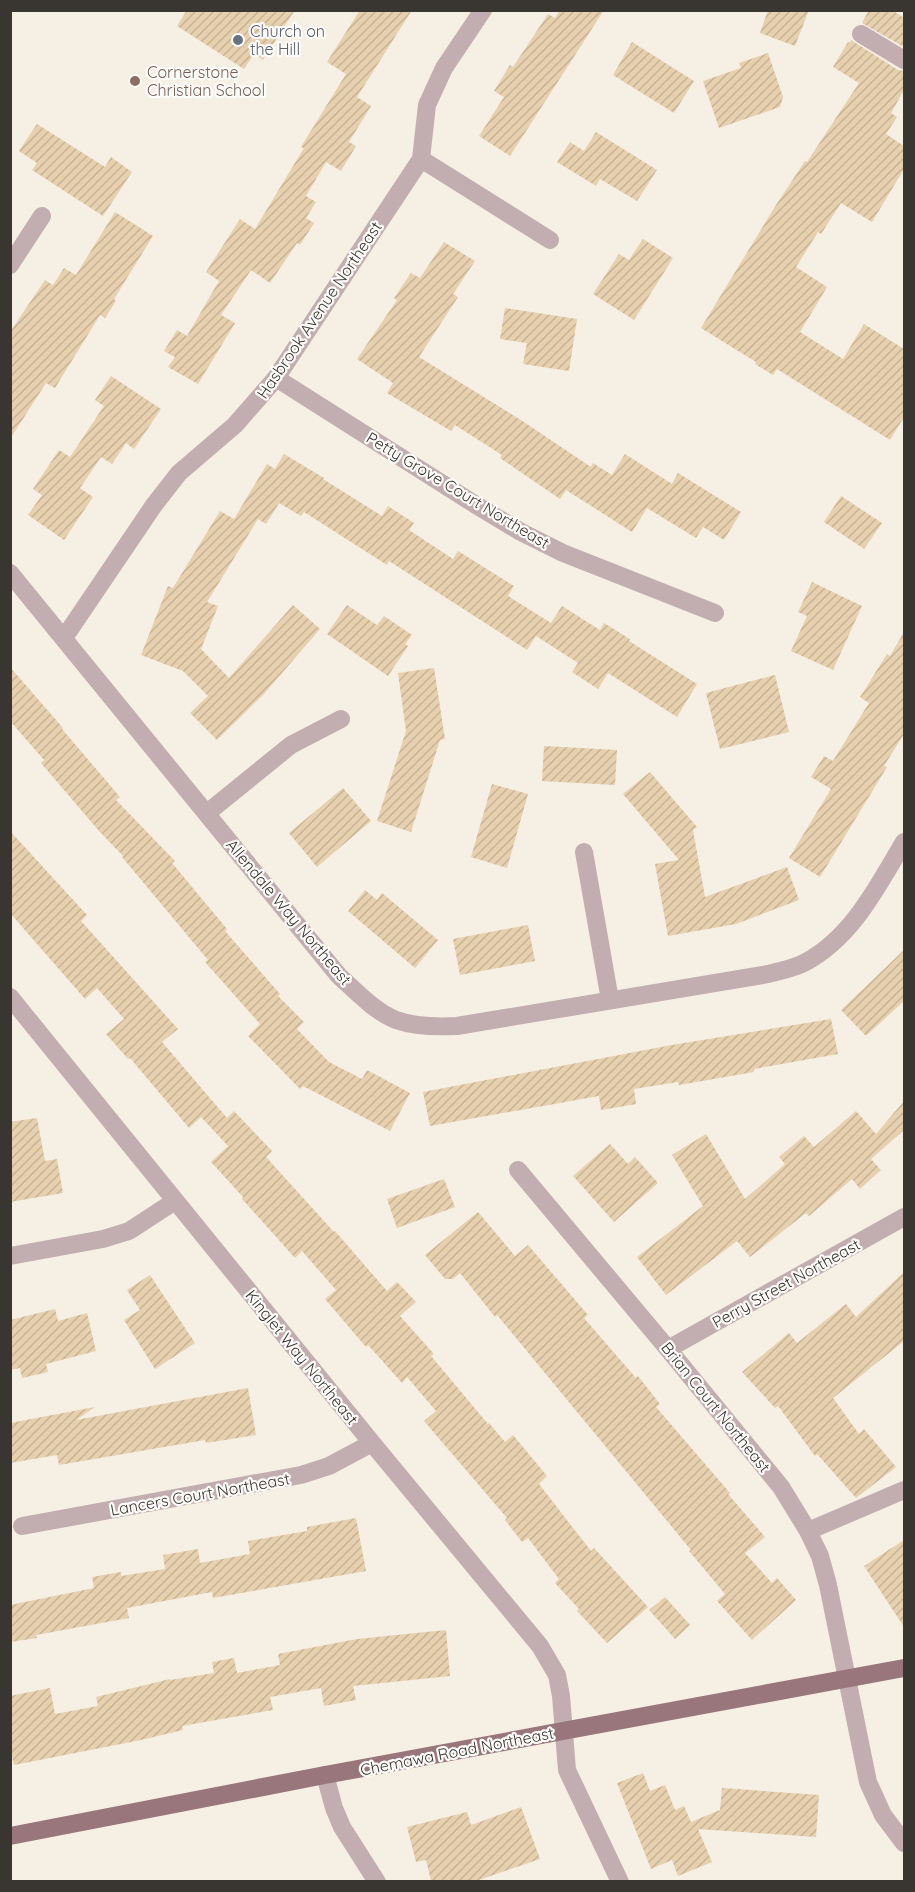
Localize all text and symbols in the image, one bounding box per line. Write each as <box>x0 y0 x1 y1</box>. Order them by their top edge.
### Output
place label: Church on the Hill <box>250 21 325 59</box>
marker: Church on the Hill <box>231 33 245 47</box>
place label: Cornerstone Christian School <box>147 62 265 100</box>
marker: Cornerstone Christian School <box>128 74 142 88</box>
street label: Hasbrook Avenue Northeast <box>252 218 386 402</box>
street label: Petty Grove Court Northeast <box>363 427 553 553</box>
street label: Allendale Way Northeast <box>222 835 356 989</box>
street label: Perry Street Northeast <box>709 1234 863 1332</box>
street label: Kinglet Way Northeast <box>241 1285 363 1429</box>
street label: Brian Court Northeast <box>657 1338 775 1476</box>
street label: Lancers Court Northeast <box>109 1468 291 1520</box>
street label: Chemawa Road Northeast <box>359 1722 555 1780</box>

